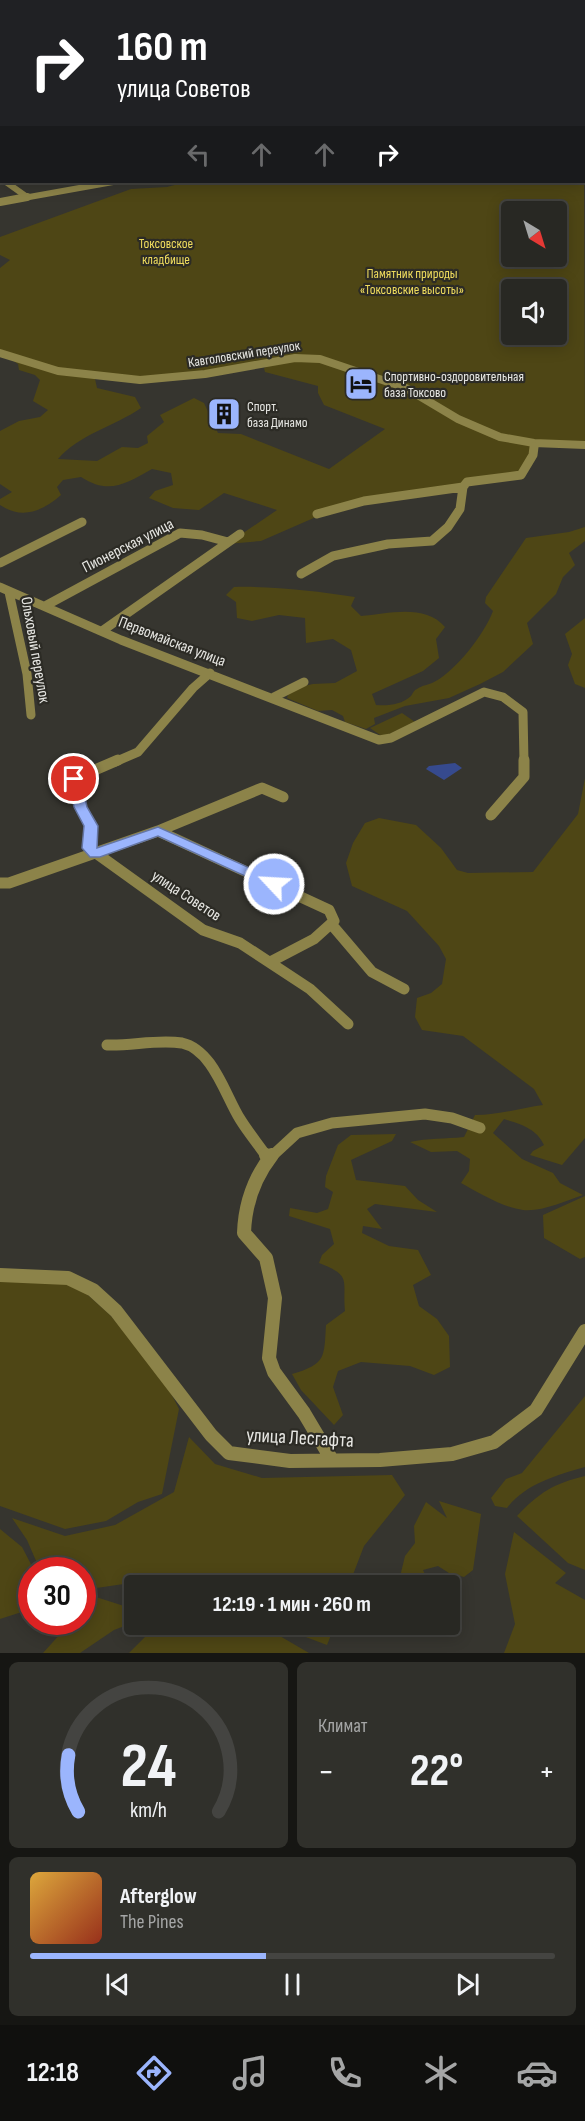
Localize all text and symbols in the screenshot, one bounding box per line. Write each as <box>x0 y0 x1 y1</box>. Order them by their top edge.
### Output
text: 160 m <box>117 22 208 73</box>
icon: right <box>18 24 96 102</box>
text: улица Советов <box>117 73 250 105</box>
icon: left <box>182 138 215 171</box>
icon: ahead <box>245 138 278 171</box>
icon: ahead <box>308 138 341 171</box>
icon: right <box>371 138 404 171</box>
north arrow <box>501 201 567 267</box>
map controls <box>501 201 567 345</box>
park label: Токсовское кладбище <box>139 235 193 268</box>
park label: Памятник природы «Токсовские высоты» <box>360 265 464 298</box>
button: sound <box>501 279 567 345</box>
street label: Кавголовский переулок <box>187 337 302 371</box>
hotel icon: Спортивно-оздоровительная база Токсово <box>343 366 379 402</box>
place label: Спортивно-оздоровительная база Токсово <box>384 368 524 401</box>
building icon: Спорт. база Динамо <box>206 396 242 432</box>
place label: Спорт. база Динамо <box>247 398 308 431</box>
street label: Пионерская улица <box>79 515 177 577</box>
street label: Ольховый переулок <box>16 595 54 706</box>
street label: Первомайская улица <box>116 613 228 671</box>
pin <box>48 753 99 804</box>
icon: arrive <box>57 762 90 795</box>
position arrow <box>242 852 306 916</box>
street label: улица Советов <box>148 866 224 926</box>
street label: улица Лесгафта <box>246 1423 354 1453</box>
speed limit sign: 30 <box>18 1557 96 1635</box>
text: 12:19 · 1 мин · 260 m <box>213 1591 371 1618</box>
text: Климат <box>318 1714 368 1738</box>
text: 24 <box>120 1730 177 1805</box>
text: 22° <box>410 1744 463 1799</box>
text: − <box>318 1752 334 1792</box>
text: + <box>539 1752 555 1792</box>
text: km/h <box>130 1798 167 1823</box>
text: Afterglow <box>120 1883 197 1910</box>
text: The Pines <box>120 1910 184 1934</box>
icon: previous <box>101 1968 134 2001</box>
icon: pause <box>276 1968 309 2001</box>
icon: next <box>451 1968 484 2001</box>
icon: directions <box>133 2052 175 2094</box>
icon: music <box>229 2052 271 2094</box>
icon: phone <box>324 2052 366 2094</box>
icon: climate <box>420 2052 462 2094</box>
icon: car <box>516 2052 558 2094</box>
text: 12:18 <box>27 2057 79 2089</box>

